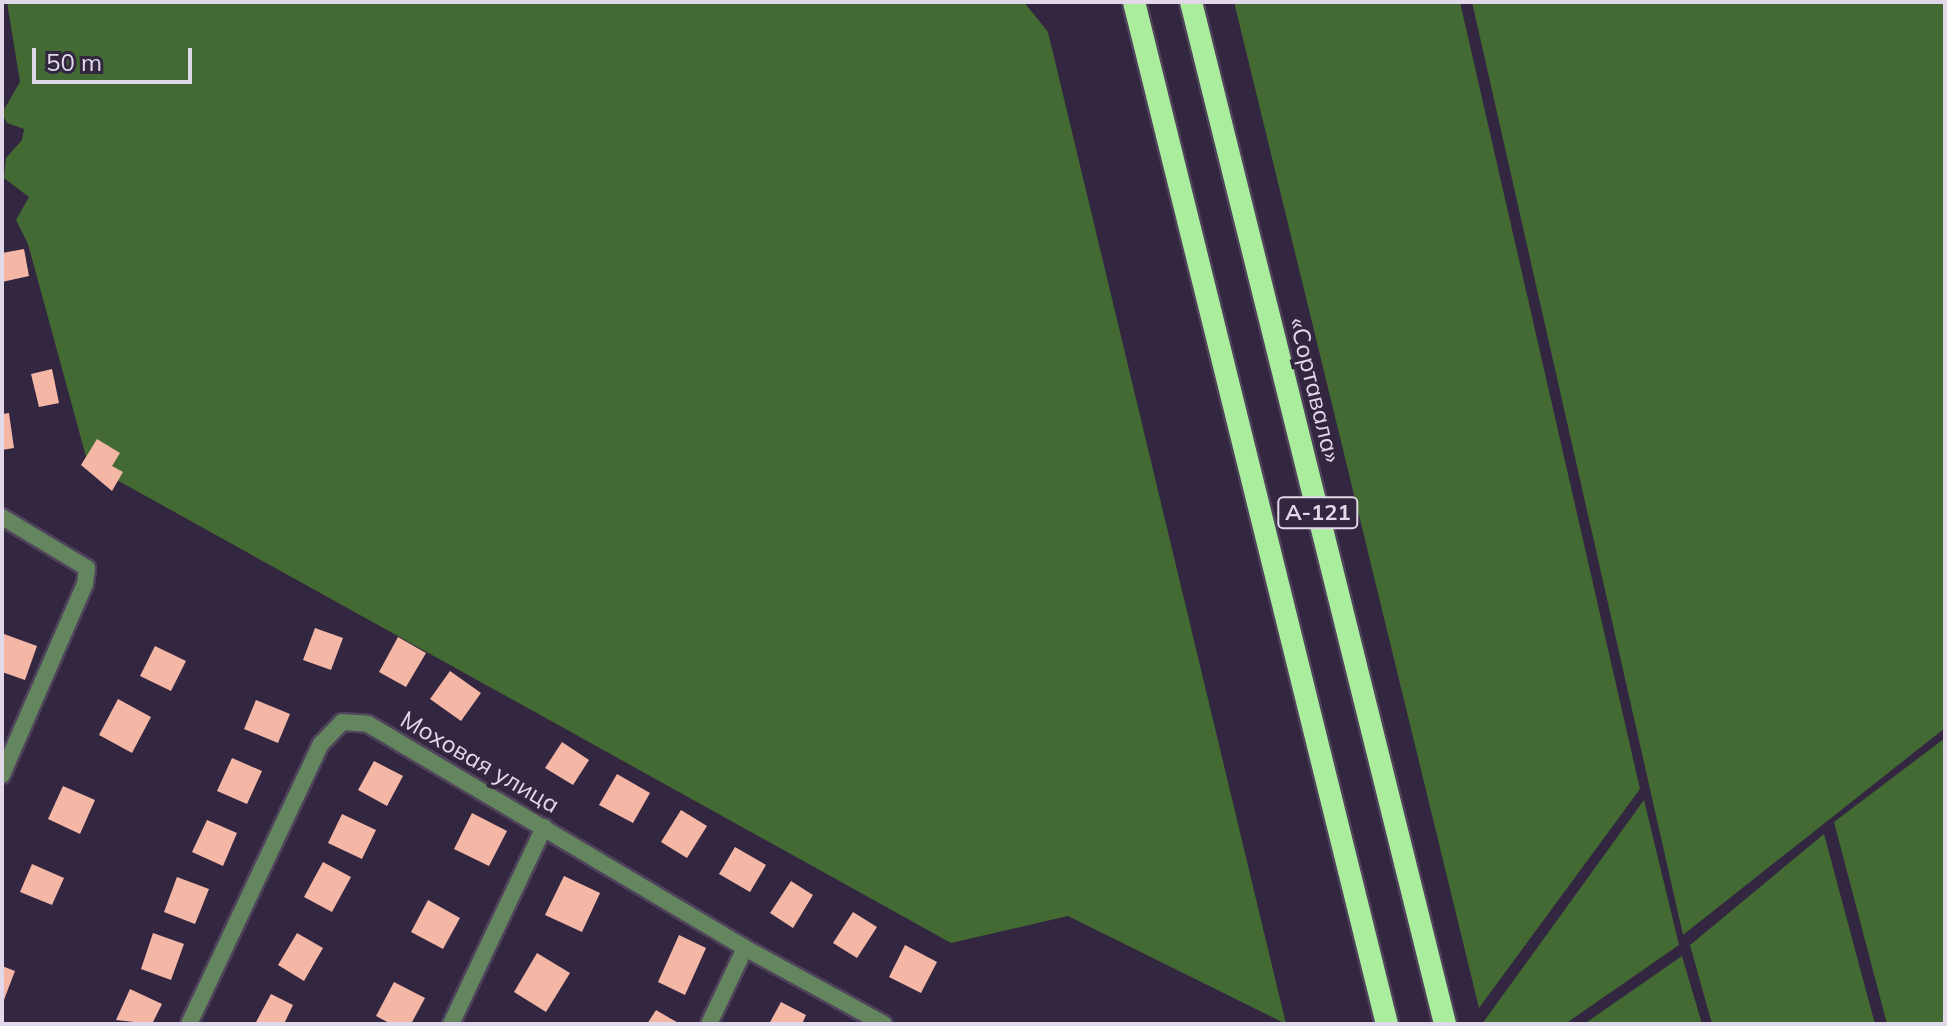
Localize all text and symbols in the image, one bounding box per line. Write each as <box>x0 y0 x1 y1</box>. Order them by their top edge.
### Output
scale bar <box>36 32 196 82</box>
text: 50 m <box>46 47 102 77</box>
street label: «Сортавала» <box>1283 315 1347 465</box>
road number: А-121 <box>1276 495 1360 531</box>
street label: Моховая улица <box>396 705 564 819</box>

